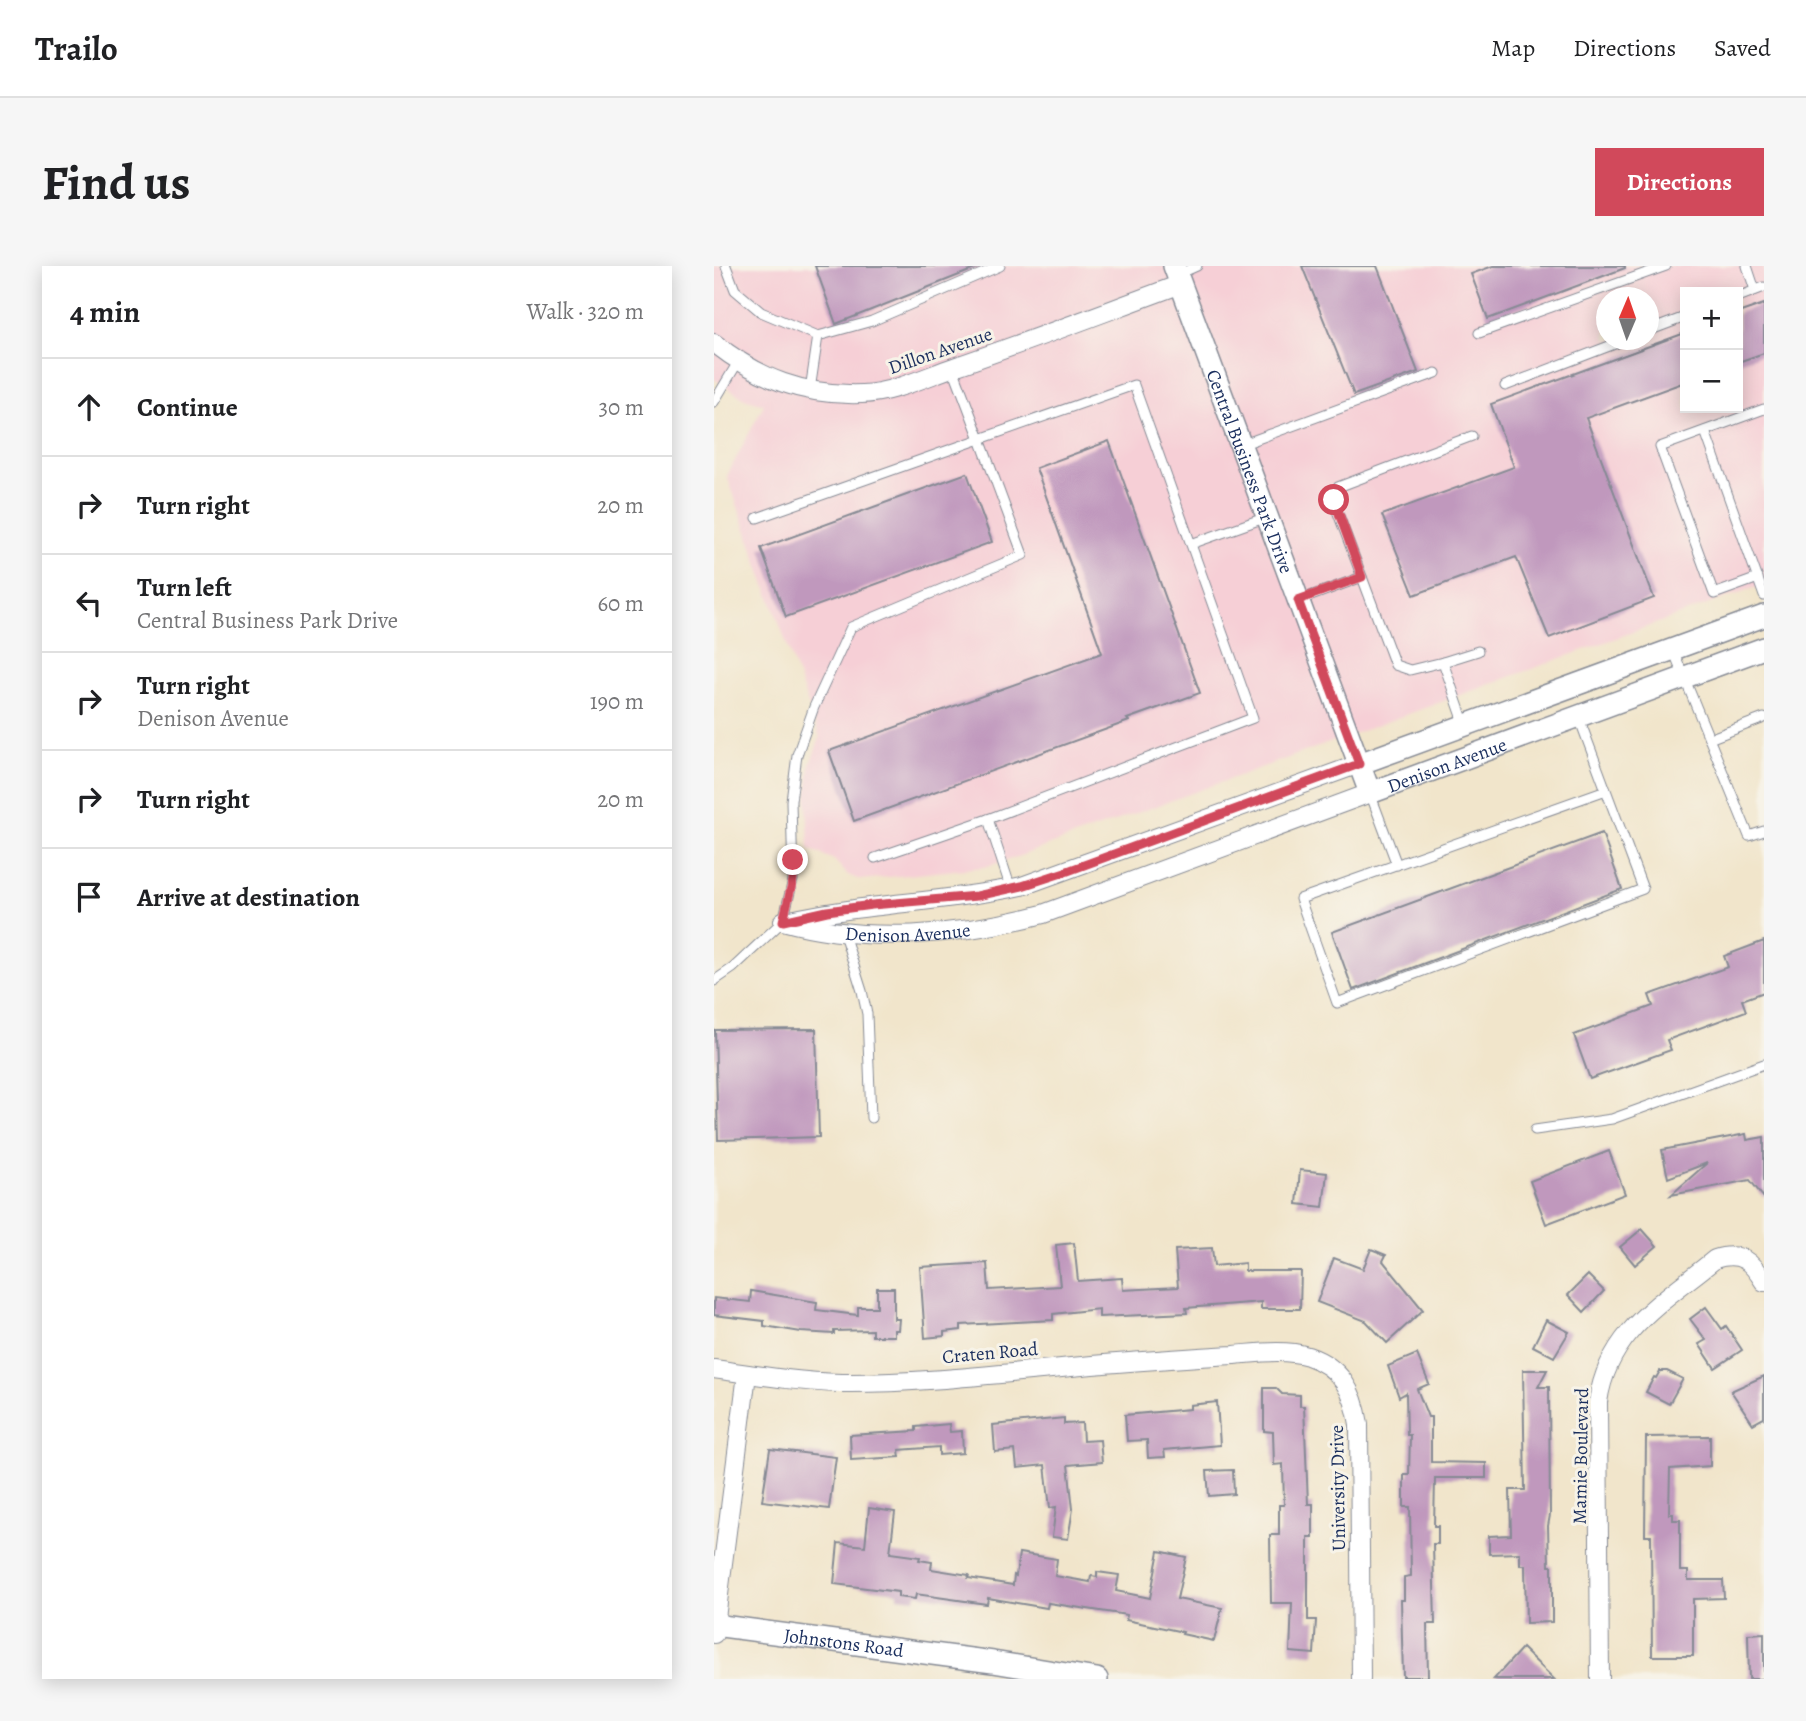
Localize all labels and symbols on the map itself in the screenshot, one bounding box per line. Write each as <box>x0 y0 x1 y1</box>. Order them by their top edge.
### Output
north arrow <box>1596 287 1659 350</box>
street label: Dillon Avenue <box>885 321 996 381</box>
street label: Central Business Park Drive <box>1200 366 1299 577</box>
route start <box>1318 484 1349 515</box>
street label: Denison Avenue <box>1384 732 1510 800</box>
route end <box>777 844 808 875</box>
street label: Denison Avenue <box>844 917 972 949</box>
street label: Craten Road <box>941 1336 1040 1370</box>
street label: Mamie Boulevard <box>1567 1387 1595 1525</box>
street label: University Drive <box>1324 1425 1352 1551</box>
street label: Johnstons Road <box>782 1622 906 1664</box>

